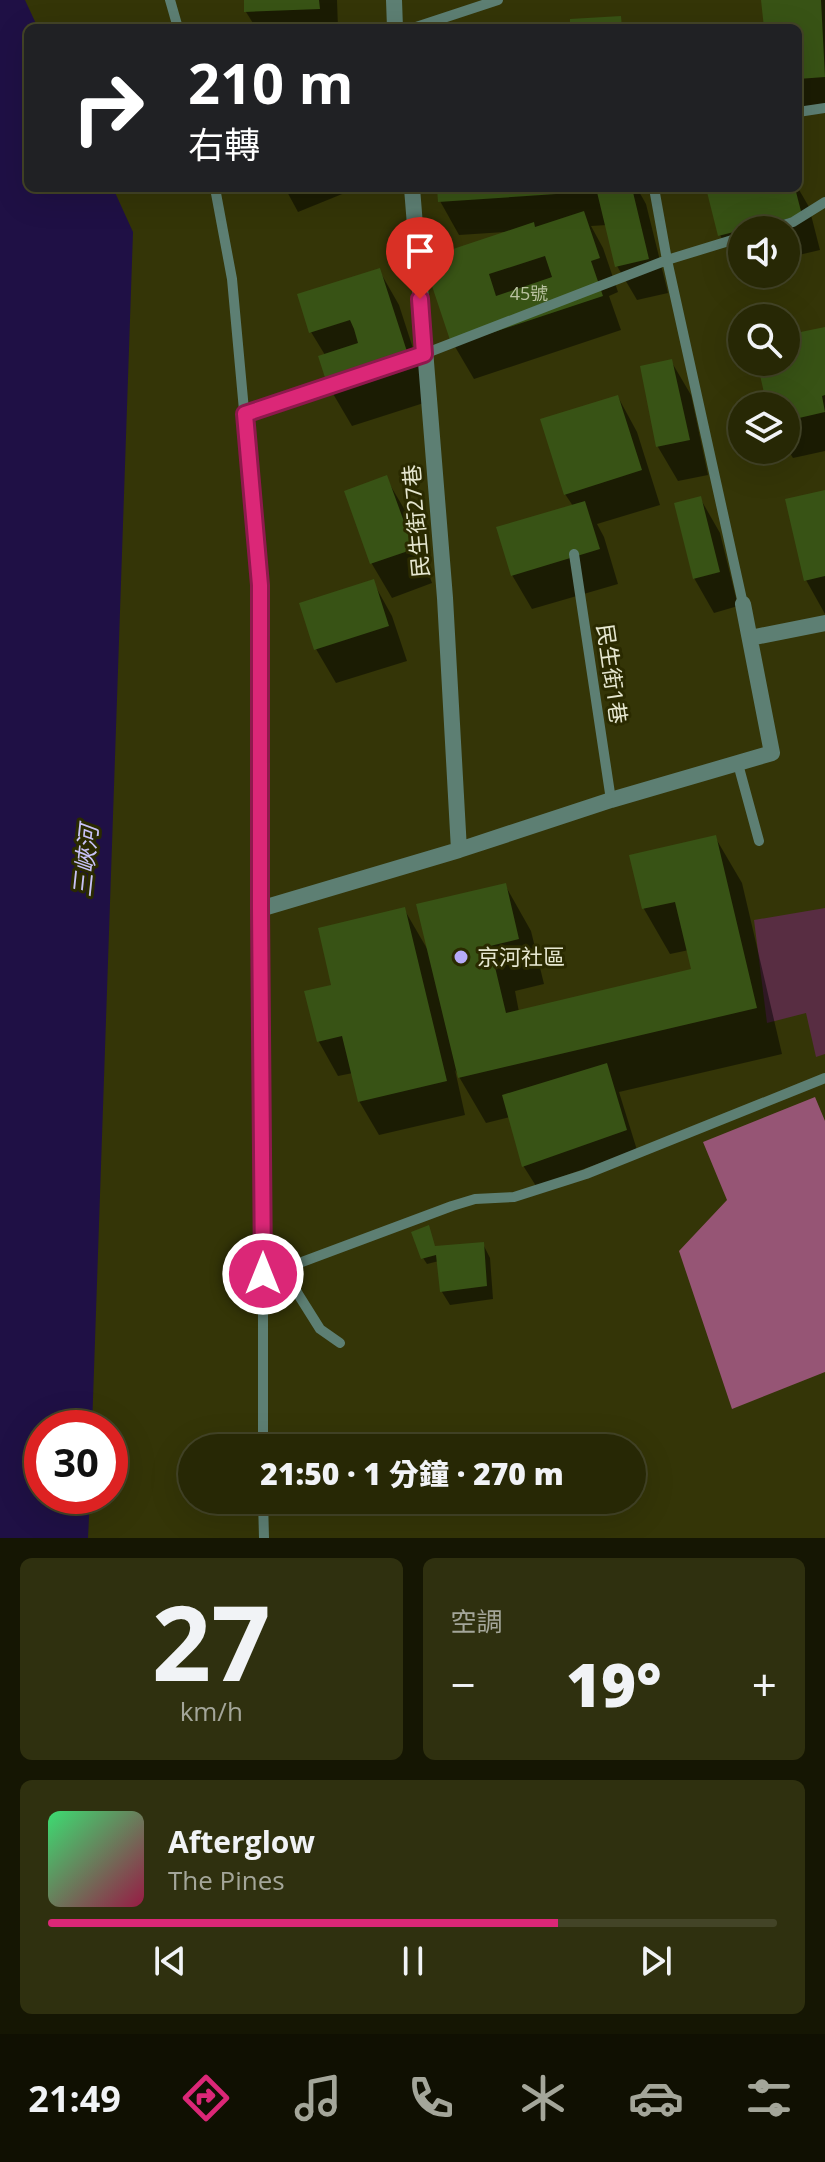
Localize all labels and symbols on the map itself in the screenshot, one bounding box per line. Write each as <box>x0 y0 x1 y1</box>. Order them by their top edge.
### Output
pin <box>386 217 454 299</box>
house number: 45號 <box>510 281 548 305</box>
street label: 民生街27巷 <box>395 463 435 579</box>
street label: 民生街1巷 <box>591 622 635 726</box>
water label: 三峽河 <box>64 819 105 898</box>
place label: 京河社區 <box>477 941 565 971</box>
marker: 京河社區 <box>452 948 470 966</box>
position arrow <box>221 1232 305 1316</box>
speed limit sign: 30 <box>24 1410 128 1514</box>

